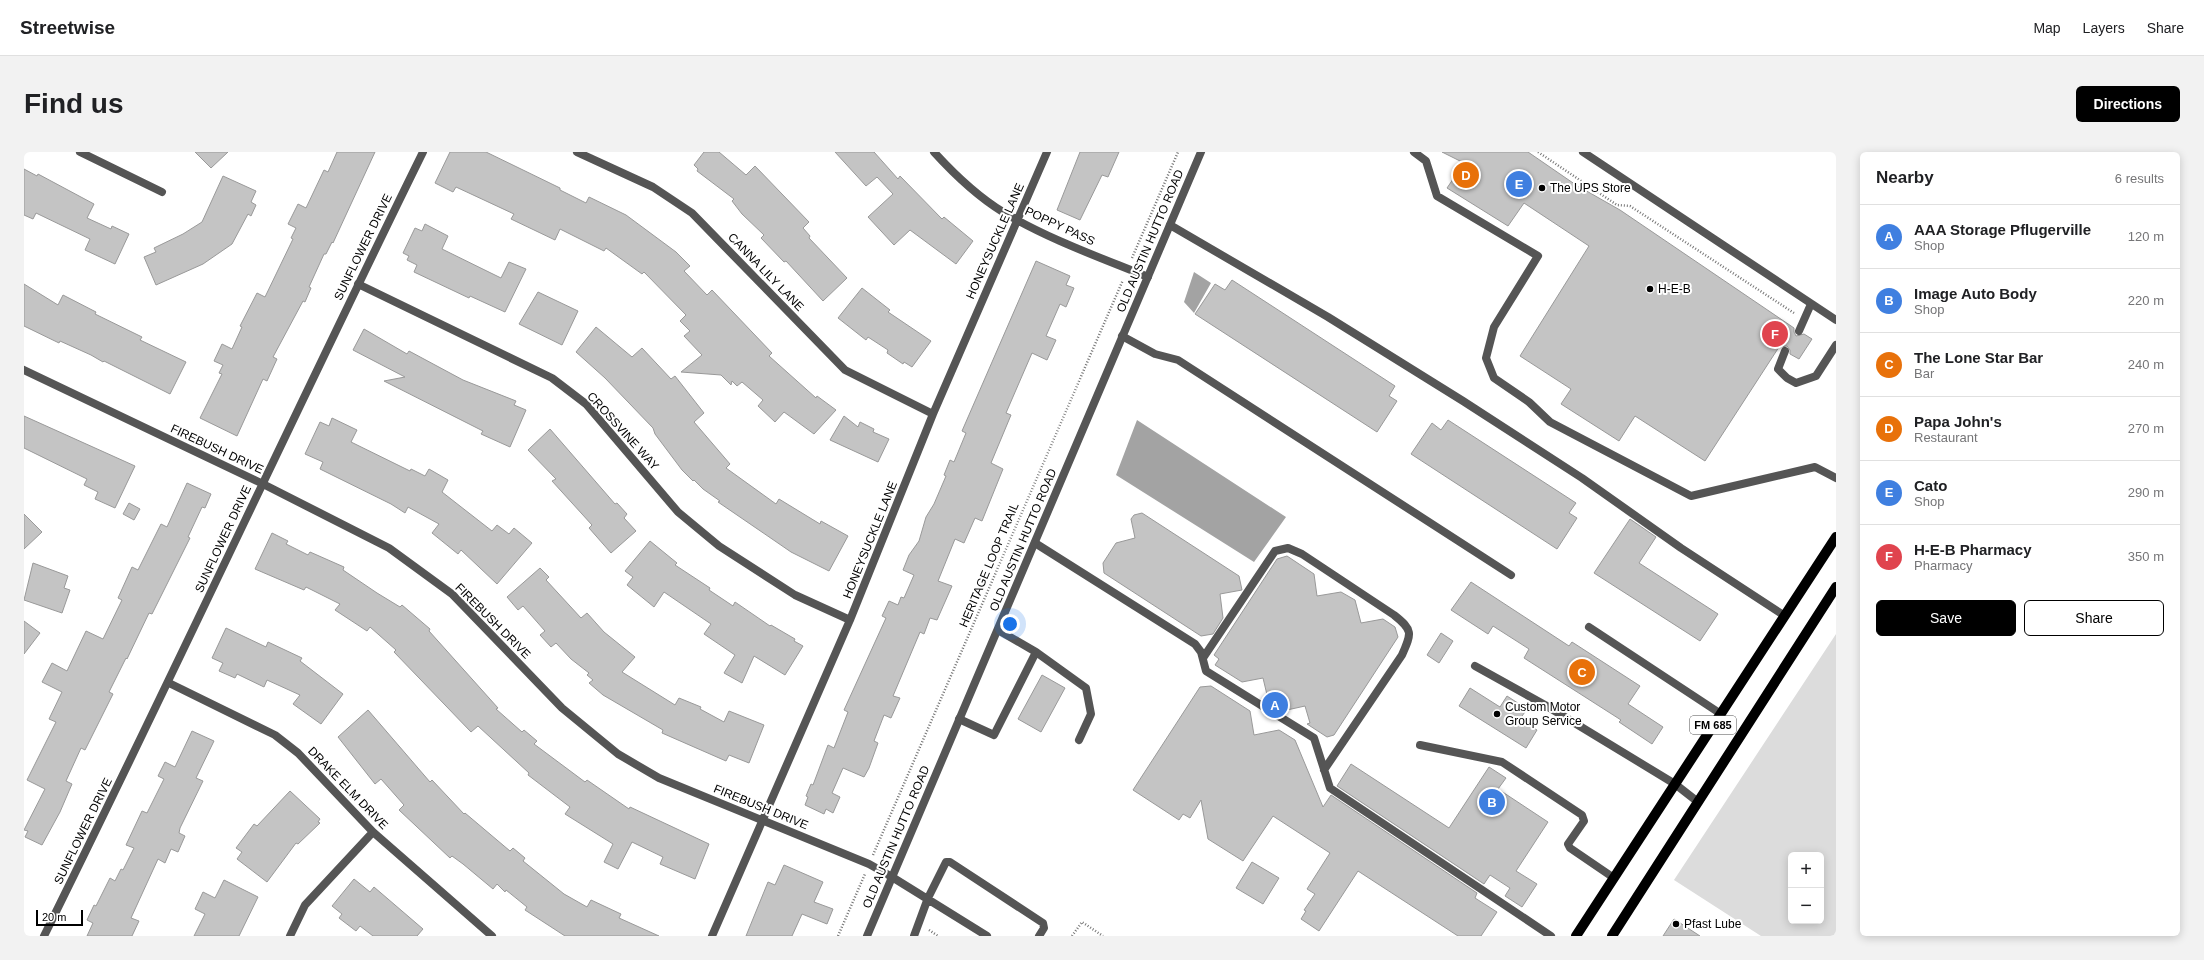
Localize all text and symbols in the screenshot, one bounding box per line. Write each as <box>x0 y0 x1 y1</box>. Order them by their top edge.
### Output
text: Streetwise <box>20 17 115 38</box>
text: Map <box>2033 20 2061 36</box>
text: Layers <box>2083 20 2125 36</box>
text: Share <box>2147 20 2184 36</box>
button: Directions <box>2076 86 2180 122</box>
text: Find us <box>24 88 124 119</box>
pin: D <box>1453 160 1479 190</box>
street label: OLD AUSTIN HUTTO ROAD <box>1114 167 1187 315</box>
text: Nearby <box>1876 168 1934 187</box>
pin: E <box>1506 169 1532 199</box>
text: 6 results <box>2115 171 2164 186</box>
street label: HONEYSUCKLE LANE <box>963 181 1027 301</box>
place label: The UPS Store <box>1550 181 1631 195</box>
marker: The UPS Store <box>1537 183 1547 193</box>
street label: SUNFLOWER DRIVE <box>331 191 395 303</box>
street label: POPPY PASS <box>1023 204 1097 248</box>
text: AAA Storage Pflugerville <box>1914 221 2091 238</box>
text: A <box>1884 229 1894 244</box>
text: 120 m <box>2128 229 2164 244</box>
street label: CANNA LILY LANE <box>725 230 807 314</box>
text: Shop <box>1914 238 1944 253</box>
place label: H-E-B <box>1658 282 1691 296</box>
marker: H-E-B <box>1645 284 1655 294</box>
text: Image Auto Body <box>1914 285 2037 302</box>
text: B <box>1884 293 1894 308</box>
text: 220 m <box>2128 293 2164 308</box>
text: Shop <box>1914 302 1944 317</box>
pin: F <box>1762 319 1788 349</box>
text: The Lone Star Bar <box>1914 349 2043 366</box>
text: C <box>1884 357 1894 372</box>
text: 240 m <box>2128 357 2164 372</box>
text: Bar <box>1914 366 1934 381</box>
street label: CROSSVINE WAY <box>584 389 662 473</box>
text: Papa John's <box>1914 413 2002 430</box>
street label: FIREBUSH DRIVE <box>168 421 266 477</box>
text: D <box>1884 421 1894 436</box>
text: 270 m <box>2128 421 2164 436</box>
text: Restaurant <box>1914 430 1978 445</box>
street label: OLD AUSTIN HUTTO ROAD <box>987 466 1060 614</box>
text: Cato <box>1914 477 1947 494</box>
street label: HONEYSUCKLE LANE <box>840 479 900 601</box>
street label: SUNFLOWER DRIVE <box>192 483 254 595</box>
text: E <box>1885 485 1893 500</box>
text: 290 m <box>2128 485 2164 500</box>
text: Shop <box>1914 494 1944 509</box>
street label: HERITAGE LOOP TRAIL <box>956 500 1022 629</box>
text: H-E-B Pharmacy <box>1914 541 2032 558</box>
text: F <box>1885 549 1893 564</box>
text: 350 m <box>2128 549 2164 564</box>
text: Pharmacy <box>1914 558 1973 573</box>
street label: FIREBUSH DRIVE <box>452 580 534 662</box>
button: Save <box>1876 600 2016 636</box>
button: Share <box>2024 600 2164 636</box>
your location <box>1000 614 1020 634</box>
pin: C <box>1569 657 1595 687</box>
pin: A <box>1262 690 1288 720</box>
place label: Custom Motor Group Service <box>1505 700 1582 728</box>
marker: Custom Motor Group Service <box>1492 709 1502 719</box>
road number: FM 685 <box>1690 716 1736 734</box>
street label: DRAKE ELM DRIVE <box>305 744 391 832</box>
street label: OLD AUSTIN HUTTO ROAD <box>860 763 933 911</box>
street label: SUNFLOWER DRIVE <box>51 775 115 887</box>
street label: FIREBUSH DRIVE <box>712 782 810 832</box>
pin: B <box>1479 787 1505 817</box>
map controls <box>1788 852 1824 924</box>
button: + <box>1788 852 1824 888</box>
button: − <box>1788 888 1824 924</box>
scale bar <box>36 908 83 927</box>
text: 20 m <box>42 911 66 923</box>
place label: Pfast Lube <box>1684 917 1742 931</box>
marker: Pfast Lube <box>1671 919 1681 929</box>

